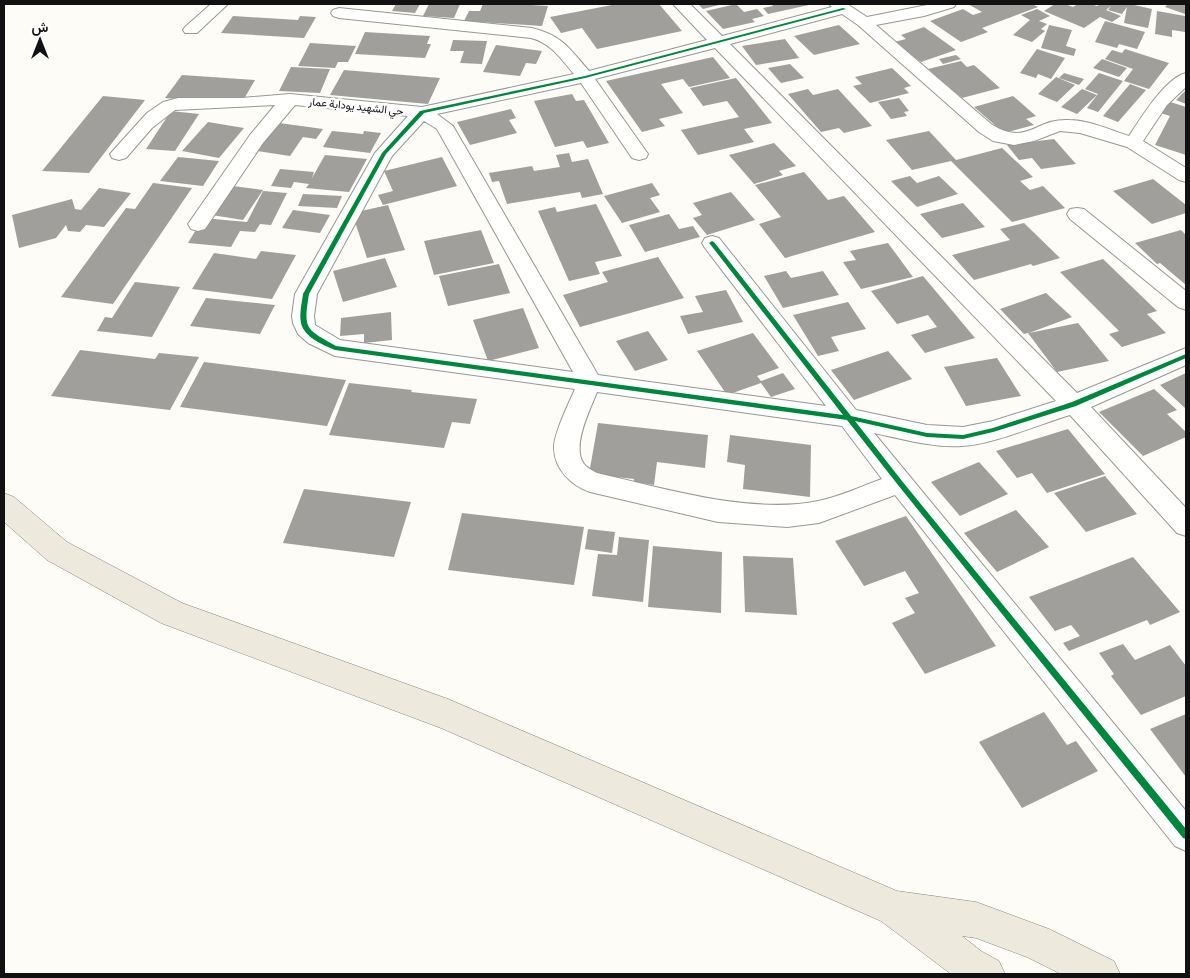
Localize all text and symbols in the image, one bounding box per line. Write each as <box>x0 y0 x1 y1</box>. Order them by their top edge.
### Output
north arrow <box>15 15 65 65</box>
text: ش <box>32 19 49 36</box>
street label: حي الشهيد يودابة عمار <box>307 95 404 121</box>

